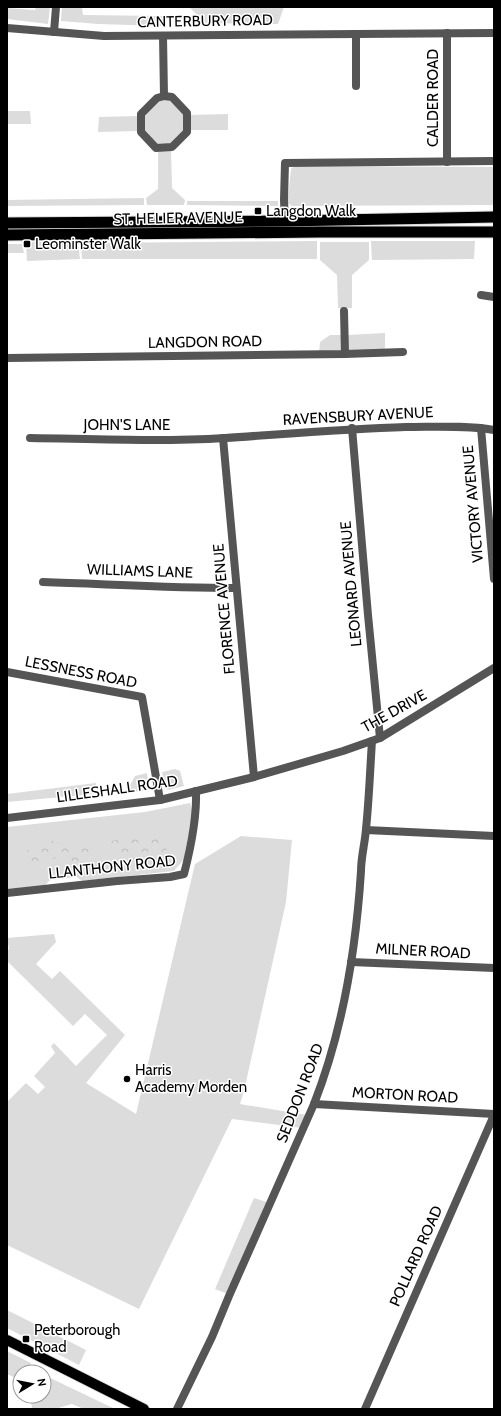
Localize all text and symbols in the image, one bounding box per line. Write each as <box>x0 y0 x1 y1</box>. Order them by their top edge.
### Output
street label: CANTERBURY ROAD <box>137 11 273 31</box>
street label: CALDER ROAD <box>424 49 442 147</box>
place label: Langdon Walk <box>266 202 356 220</box>
marker: Langdon Walk <box>253 206 263 216</box>
street label: ST. HELIER AVENUE <box>113 208 243 228</box>
place label: Leominster Walk <box>35 235 141 253</box>
marker: Leominster Walk <box>22 239 32 249</box>
street label: LANGDON ROAD <box>148 332 262 352</box>
street label: RAVENSBURY AVENUE <box>282 403 434 429</box>
street label: JOHN'S LANE <box>83 416 170 434</box>
street label: VICTORY AVENUE <box>459 445 487 563</box>
street label: LEONARD AVENUE <box>337 520 365 648</box>
street label: FLORENCE AVENUE <box>209 543 239 675</box>
street label: WILLIAMS LANE <box>87 560 193 582</box>
street label: LESSNESS ROAD <box>23 652 139 692</box>
street label: THE DRIVE <box>358 686 430 736</box>
street label: LILLESHALL ROAD <box>55 772 179 806</box>
street label: LLANTHONY ROAD <box>47 851 177 883</box>
street label: MILNER ROAD <box>375 940 471 962</box>
street label: SEDDON ROAD <box>273 1041 327 1145</box>
place label: Harris Academy Morden <box>135 1061 247 1096</box>
marker: Harris Academy Morden <box>122 1074 132 1084</box>
street label: MORTON ROAD <box>352 1083 459 1107</box>
street label: POLLARD ROAD <box>386 1203 446 1309</box>
place label: Peterborough Road <box>34 1321 120 1356</box>
marker: Peterborough Road <box>21 1334 31 1344</box>
north arrow <box>12 1364 52 1404</box>
text: N <box>34 1377 49 1387</box>

